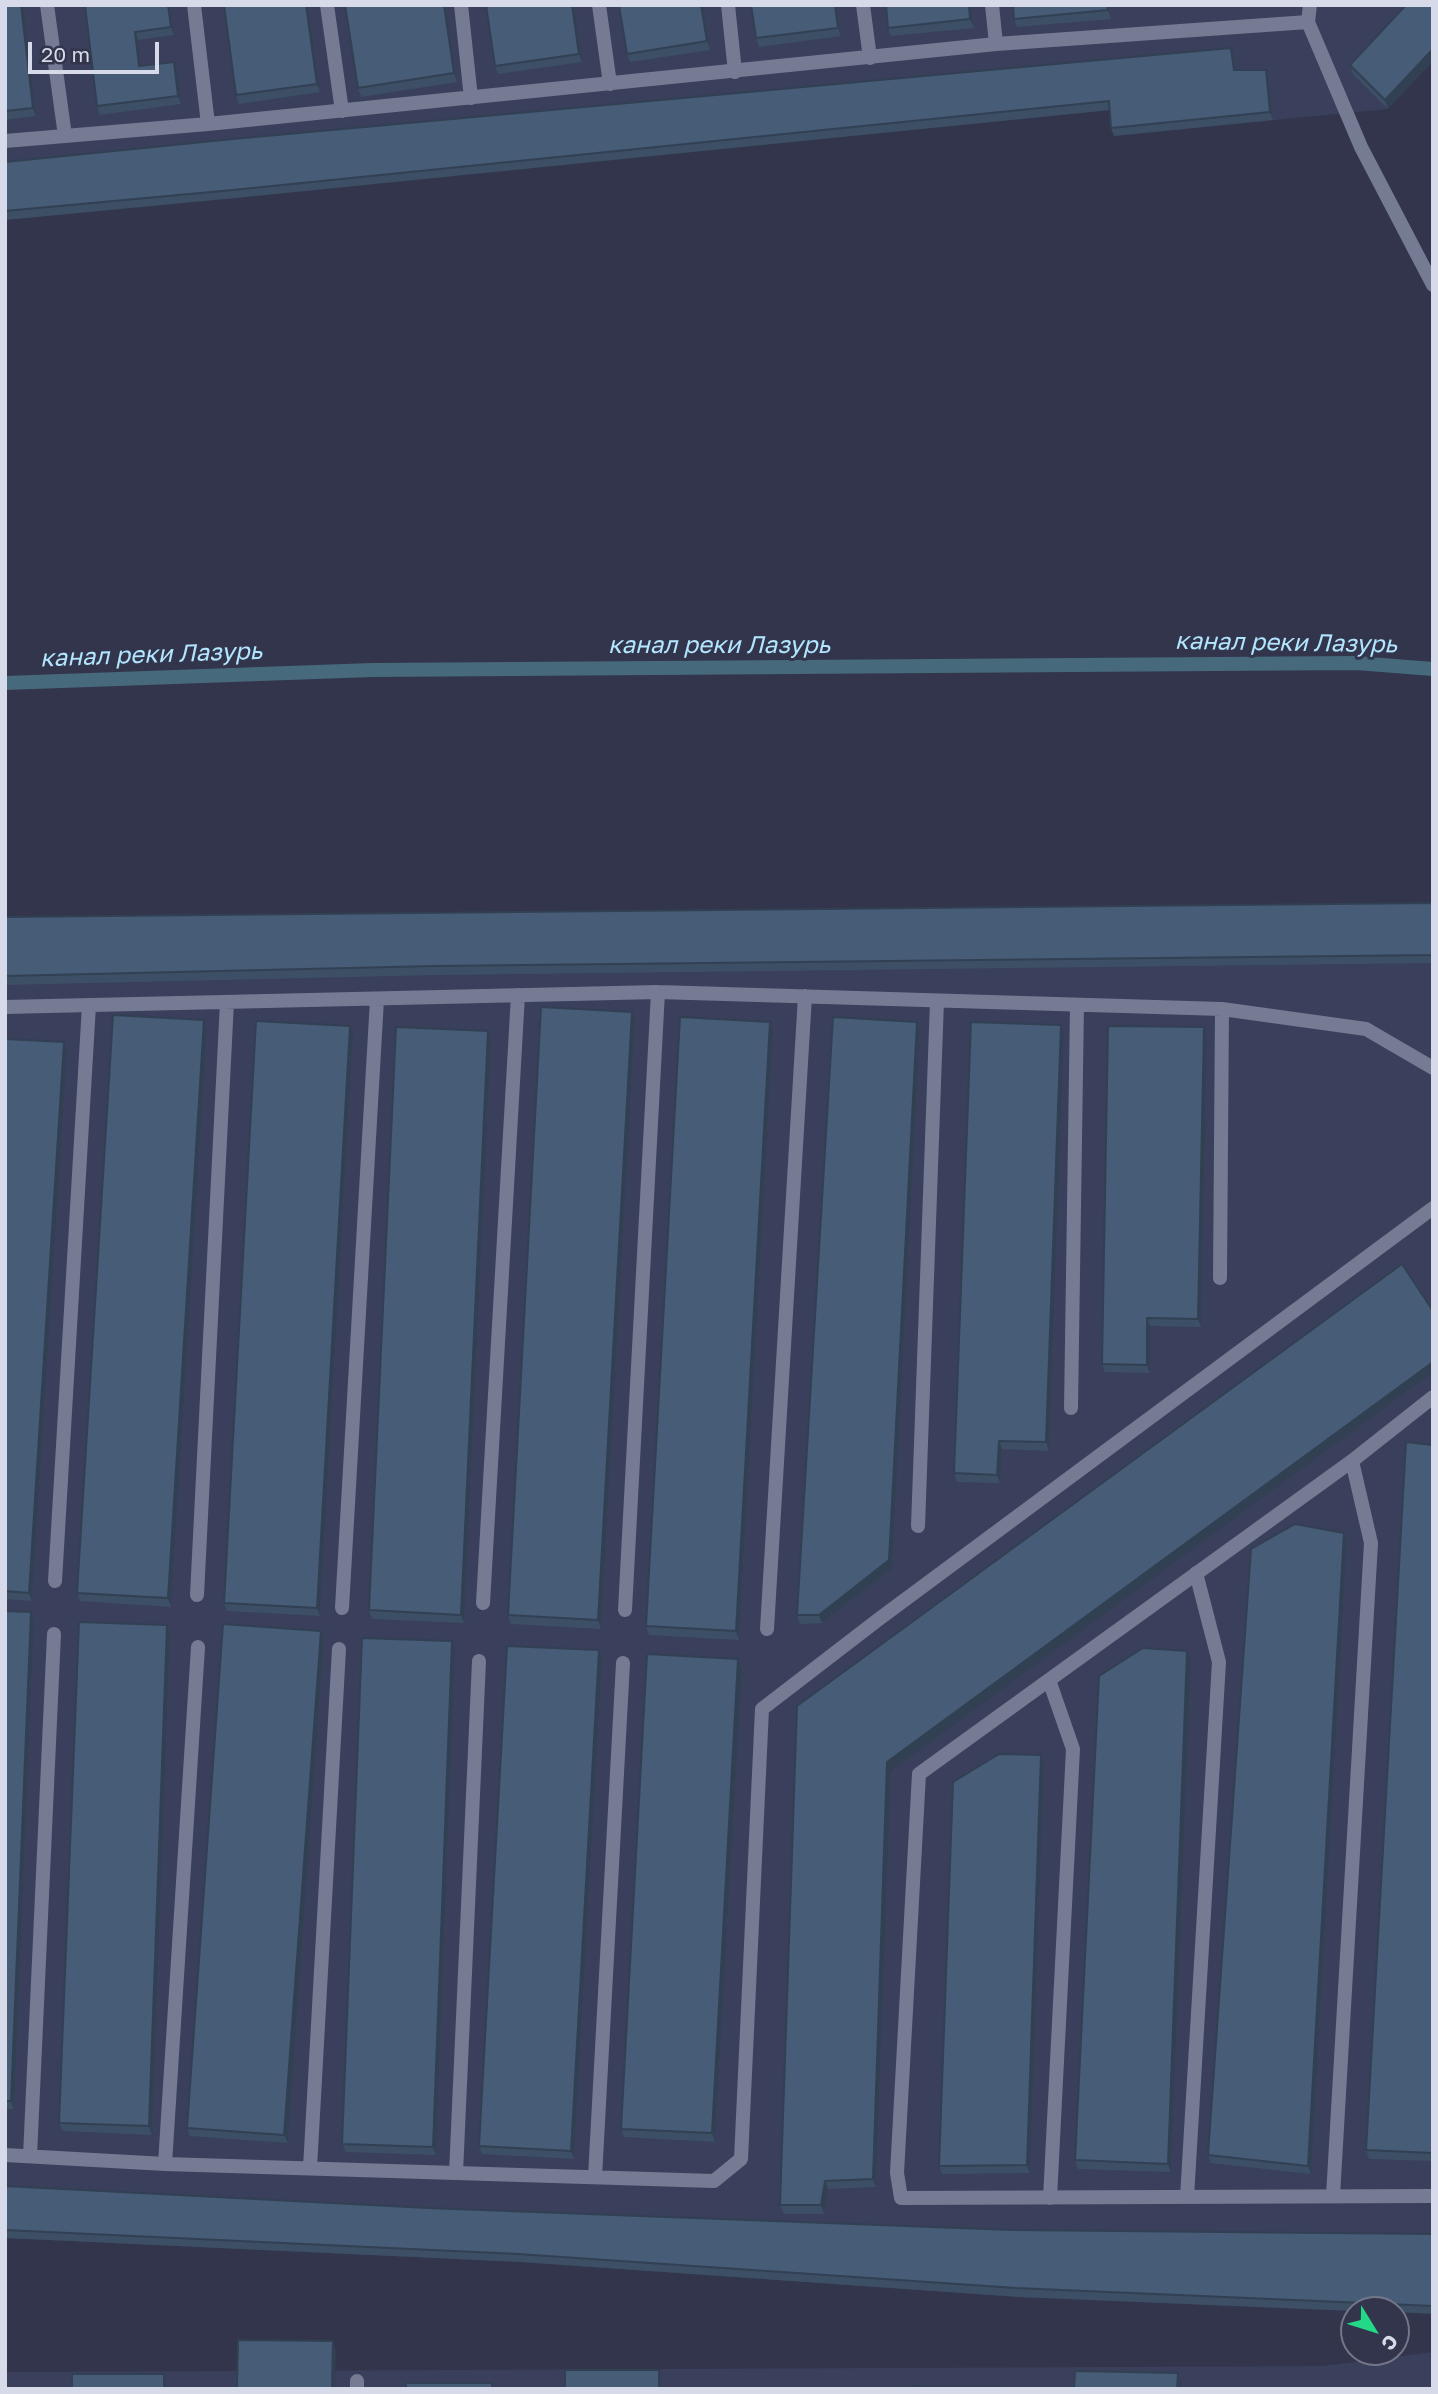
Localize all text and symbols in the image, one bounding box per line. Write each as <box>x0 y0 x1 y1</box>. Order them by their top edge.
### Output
scale bar <box>32 28 163 72</box>
text: 20 m <box>41 41 90 67</box>
water label: канал реки Лазурь <box>1175 627 1397 659</box>
water label: канал реки Лазурь <box>608 631 830 659</box>
water label: канал реки Лазурь <box>40 637 262 673</box>
north arrow <box>1340 2296 1410 2366</box>
text: С <box>1377 2331 1404 2355</box>

